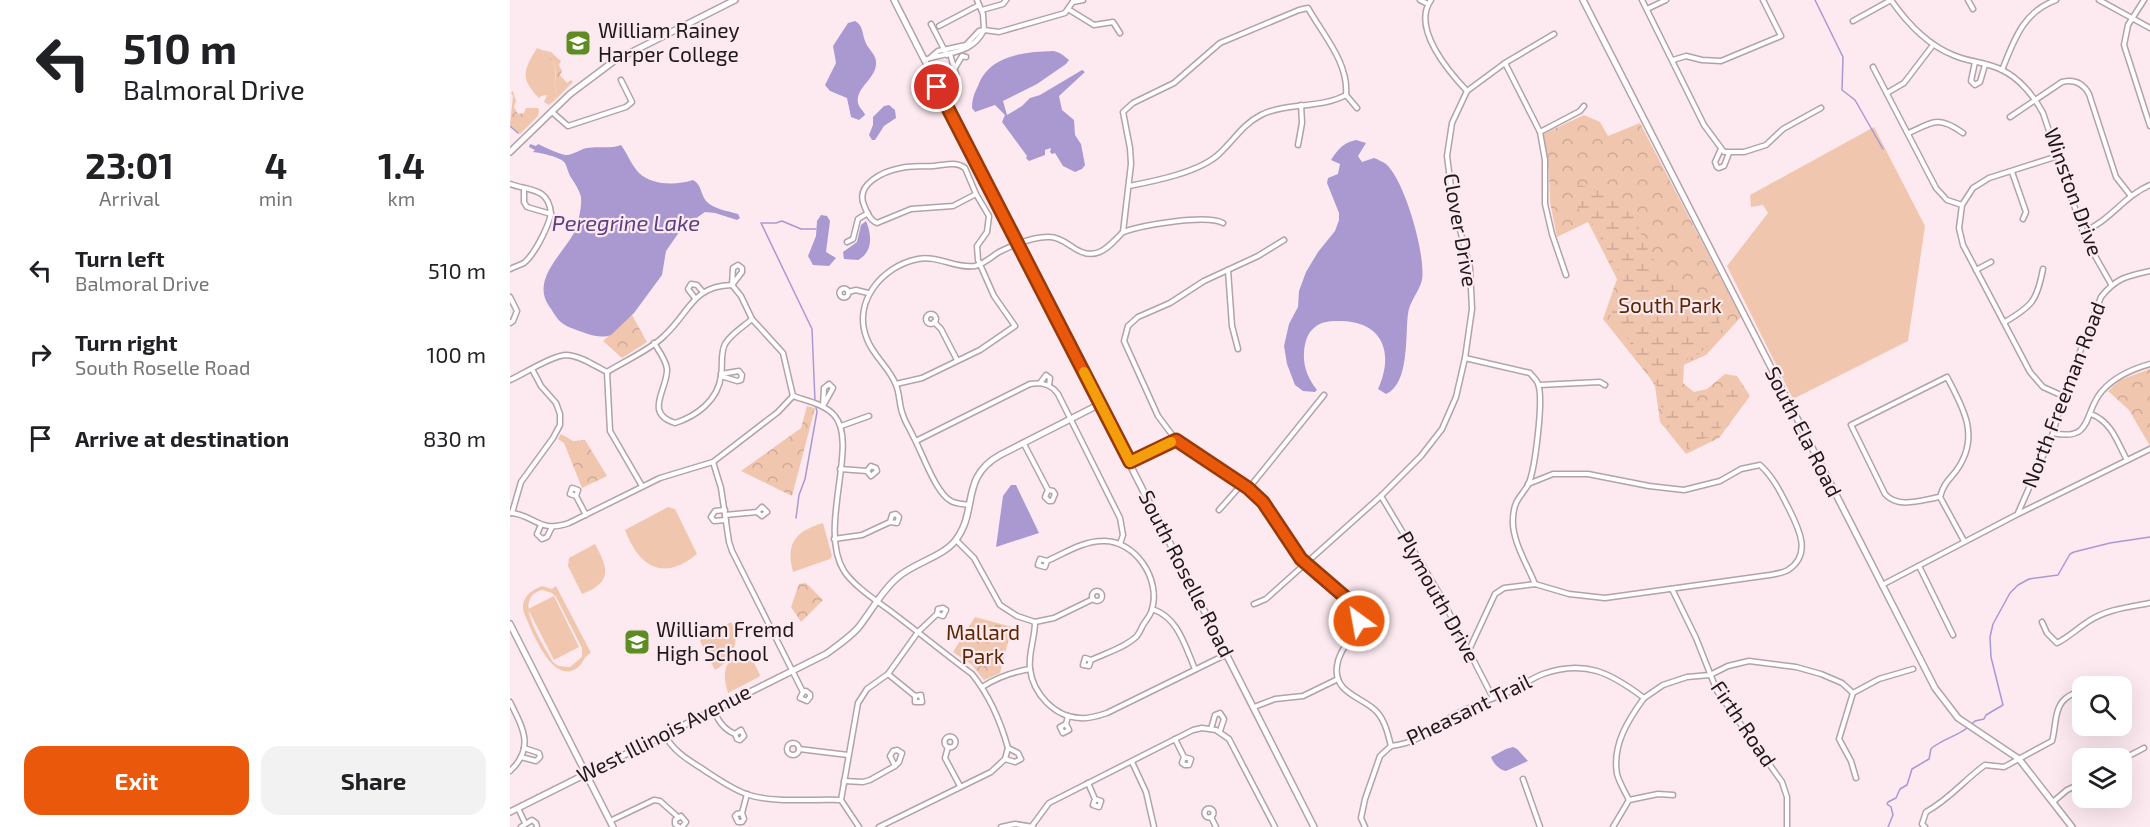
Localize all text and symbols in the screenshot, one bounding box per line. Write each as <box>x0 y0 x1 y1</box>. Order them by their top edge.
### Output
place label: William Rainey Harper College <box>598 17 740 66</box>
text: 510 m <box>123 22 237 72</box>
icon: left <box>24 24 102 102</box>
school or university icon: William Rainey Harper College <box>563 28 593 58</box>
pin <box>911 61 962 112</box>
icon: arrive <box>920 70 953 103</box>
text: Balmoral Drive <box>123 73 305 105</box>
street label: Winston Drive <box>2040 124 2109 259</box>
text: 23:01 <box>85 143 174 186</box>
text: 4 <box>264 143 287 186</box>
text: 1.4 <box>378 143 425 186</box>
street label: Clover Drive <box>1439 171 1484 288</box>
text: Arrival <box>99 186 160 210</box>
text: min <box>259 186 293 210</box>
text: km <box>388 186 415 210</box>
water label: Peregrine Lake <box>552 209 700 235</box>
text: Turn left <box>75 245 164 271</box>
icon: left <box>24 254 57 287</box>
text: 510 m <box>428 257 486 283</box>
text: Balmoral Drive <box>75 271 210 295</box>
park label: South Park <box>1618 292 1722 317</box>
street label: North Freeman Road <box>2016 298 2110 491</box>
text: Turn right <box>75 329 177 355</box>
icon: right <box>24 338 57 371</box>
text: 100 m <box>427 341 486 367</box>
text: South Roselle Road <box>75 355 250 379</box>
street label: South Ela Road <box>1761 362 1848 501</box>
icon: arrive <box>24 422 57 455</box>
text: Arrive at destination <box>75 425 289 451</box>
text: 830 m <box>423 425 486 451</box>
street label: South Roselle Road <box>1134 486 1240 661</box>
street label: Plymouth Drive <box>1393 526 1486 666</box>
position arrow <box>1327 589 1391 653</box>
place label: William Fremd High School <box>656 616 794 665</box>
park label: Mallard Park <box>946 619 1020 668</box>
school or university icon: William Fremd High School <box>622 627 652 657</box>
street label: Pheasant Trail <box>1402 667 1535 750</box>
street label: Firth Road <box>1706 675 1782 771</box>
map controls <box>2072 676 2132 808</box>
button: search <box>2072 676 2132 736</box>
street label: West Illinois Avenue <box>572 678 754 787</box>
button: Exit <box>24 746 249 815</box>
button: Share <box>261 746 486 815</box>
button: layers <box>2072 748 2132 808</box>

